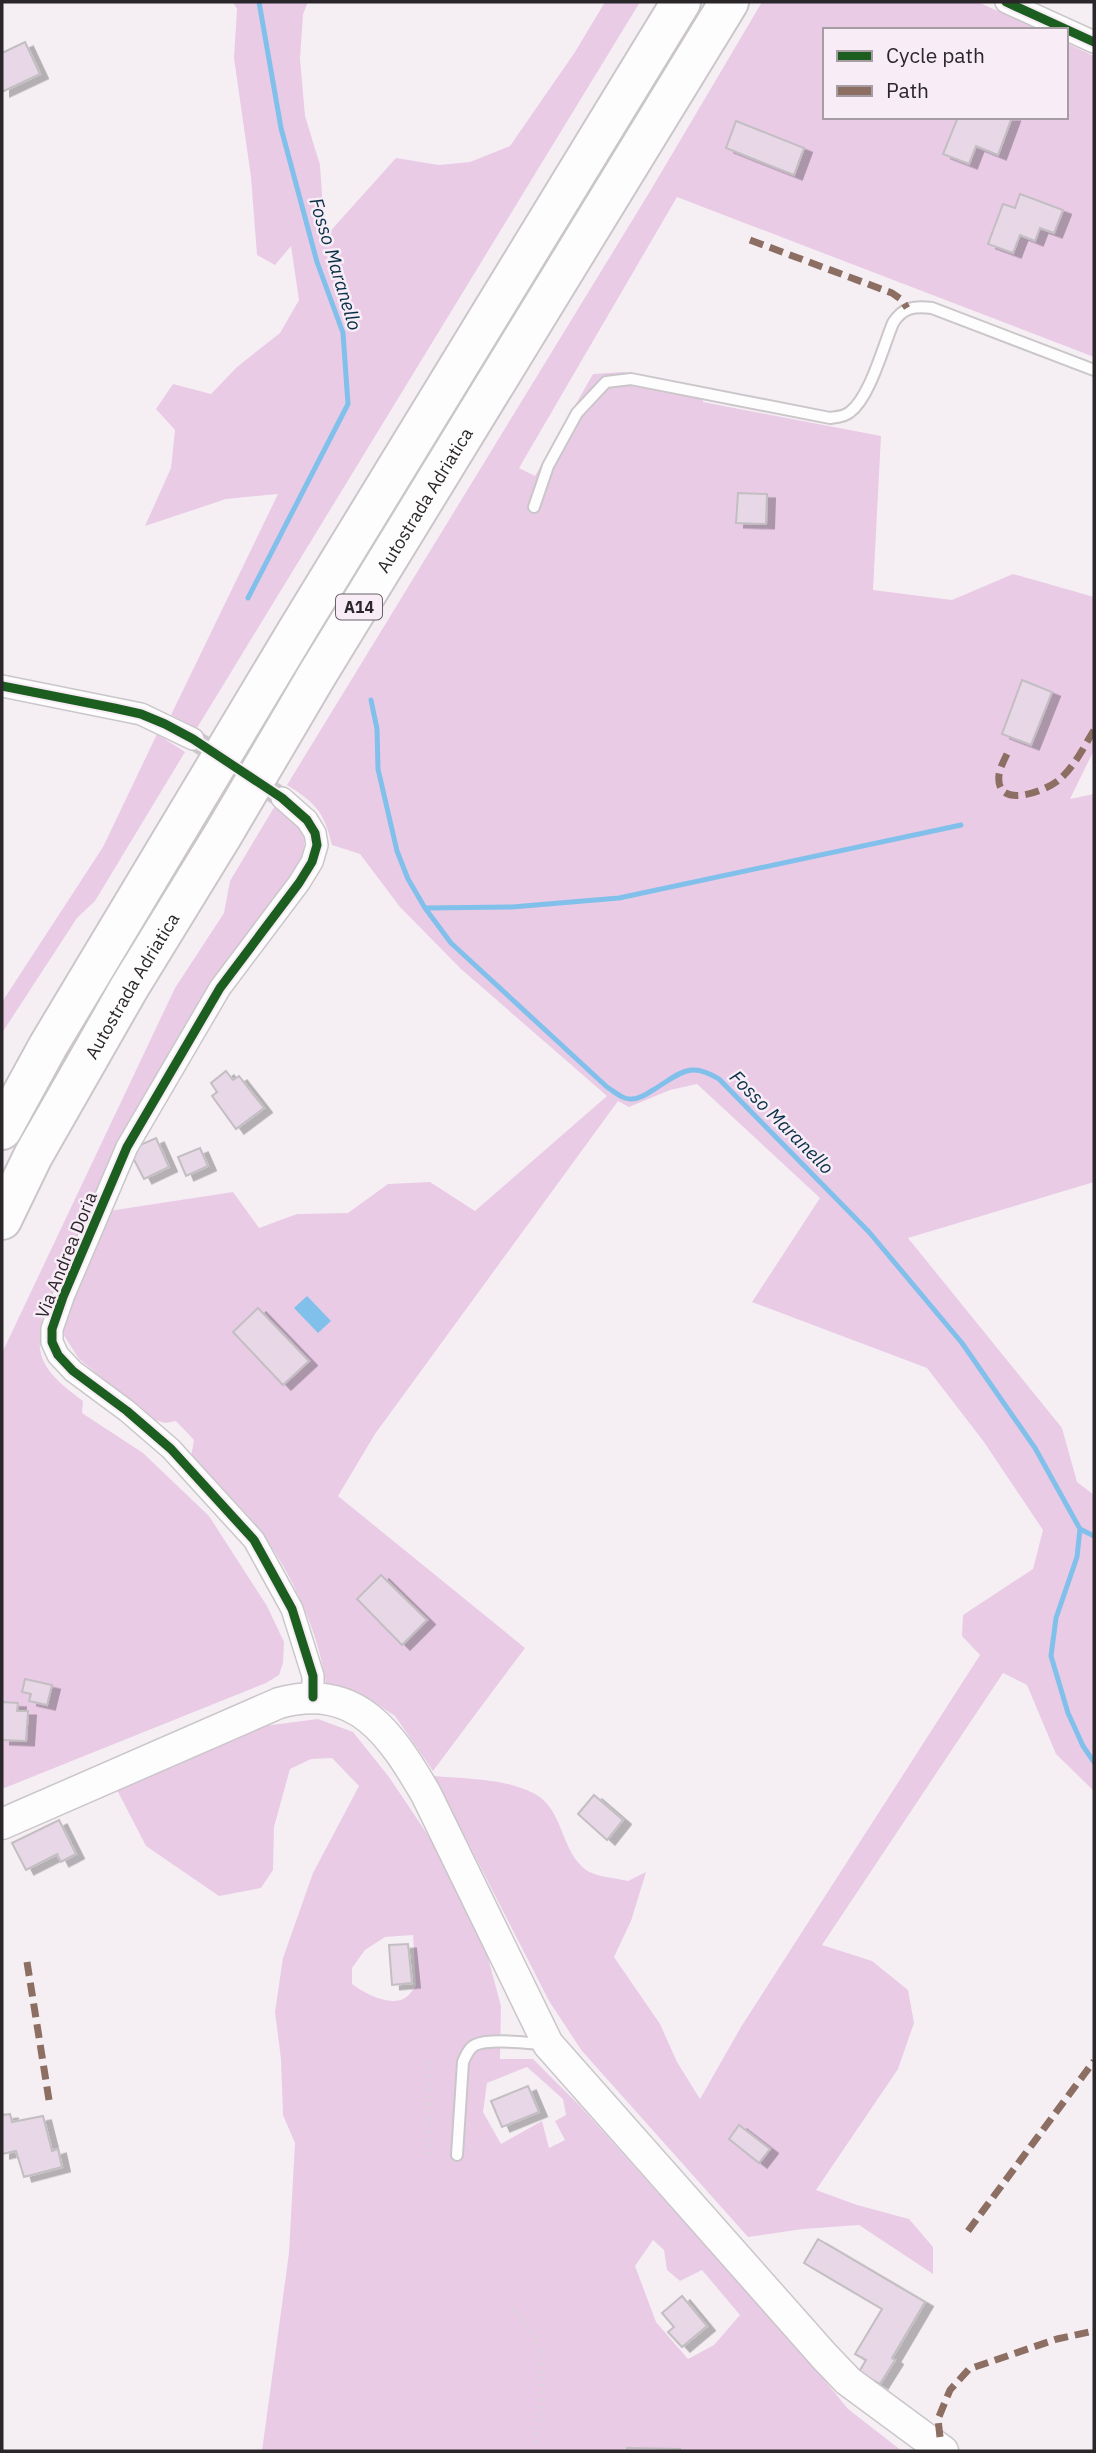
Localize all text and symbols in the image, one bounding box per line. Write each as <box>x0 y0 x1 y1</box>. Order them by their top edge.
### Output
legend <box>823 28 1068 119</box>
text: Cycle path <box>886 41 985 69</box>
text: Path <box>886 76 929 104</box>
water label: Fosso Maranello <box>304 195 368 333</box>
street label: Autostrada Adriatica <box>371 423 477 577</box>
road number: A14 <box>336 594 382 620</box>
street label: Autostrada Adriatica <box>80 908 184 1063</box>
water label: Fosso Maranello <box>725 1065 839 1179</box>
street label: Via Andrea Doria <box>30 1188 102 1322</box>

